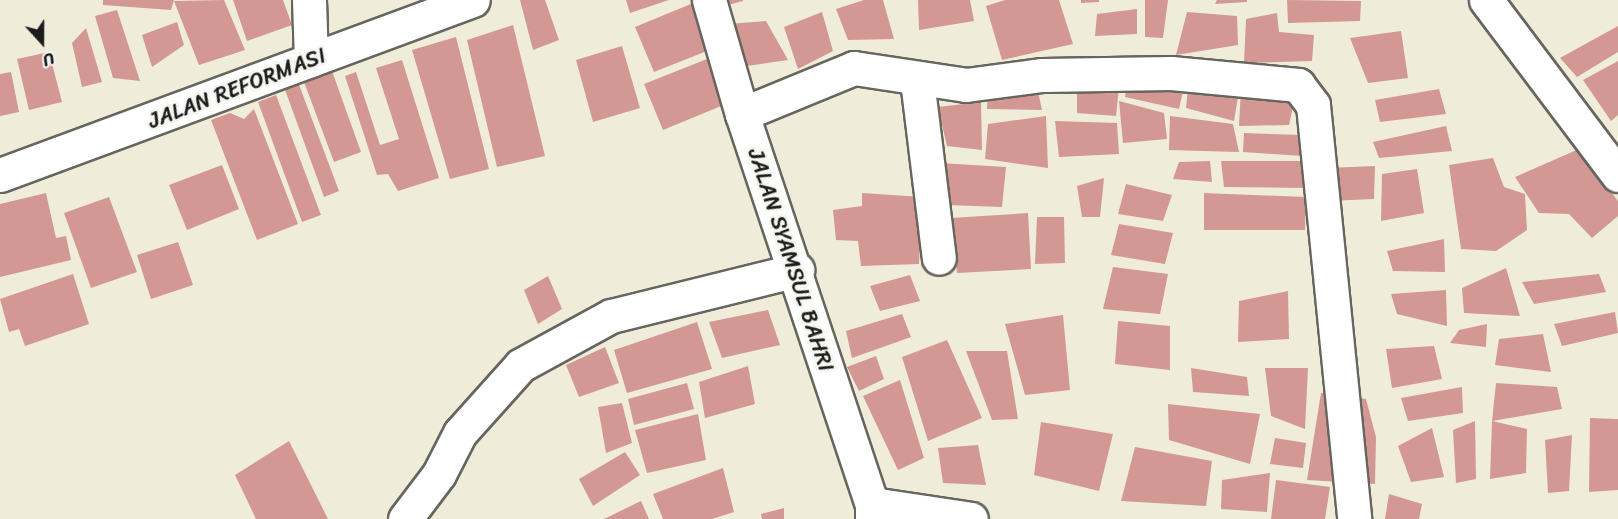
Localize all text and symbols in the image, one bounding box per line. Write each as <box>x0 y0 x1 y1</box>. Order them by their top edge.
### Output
north arrow <box>12 12 72 72</box>
street label: JALAN REFORMASI <box>144 42 330 134</box>
text: U <box>38 44 59 75</box>
street label: JALAN SYAMSUL BAHRI <box>742 145 840 375</box>

